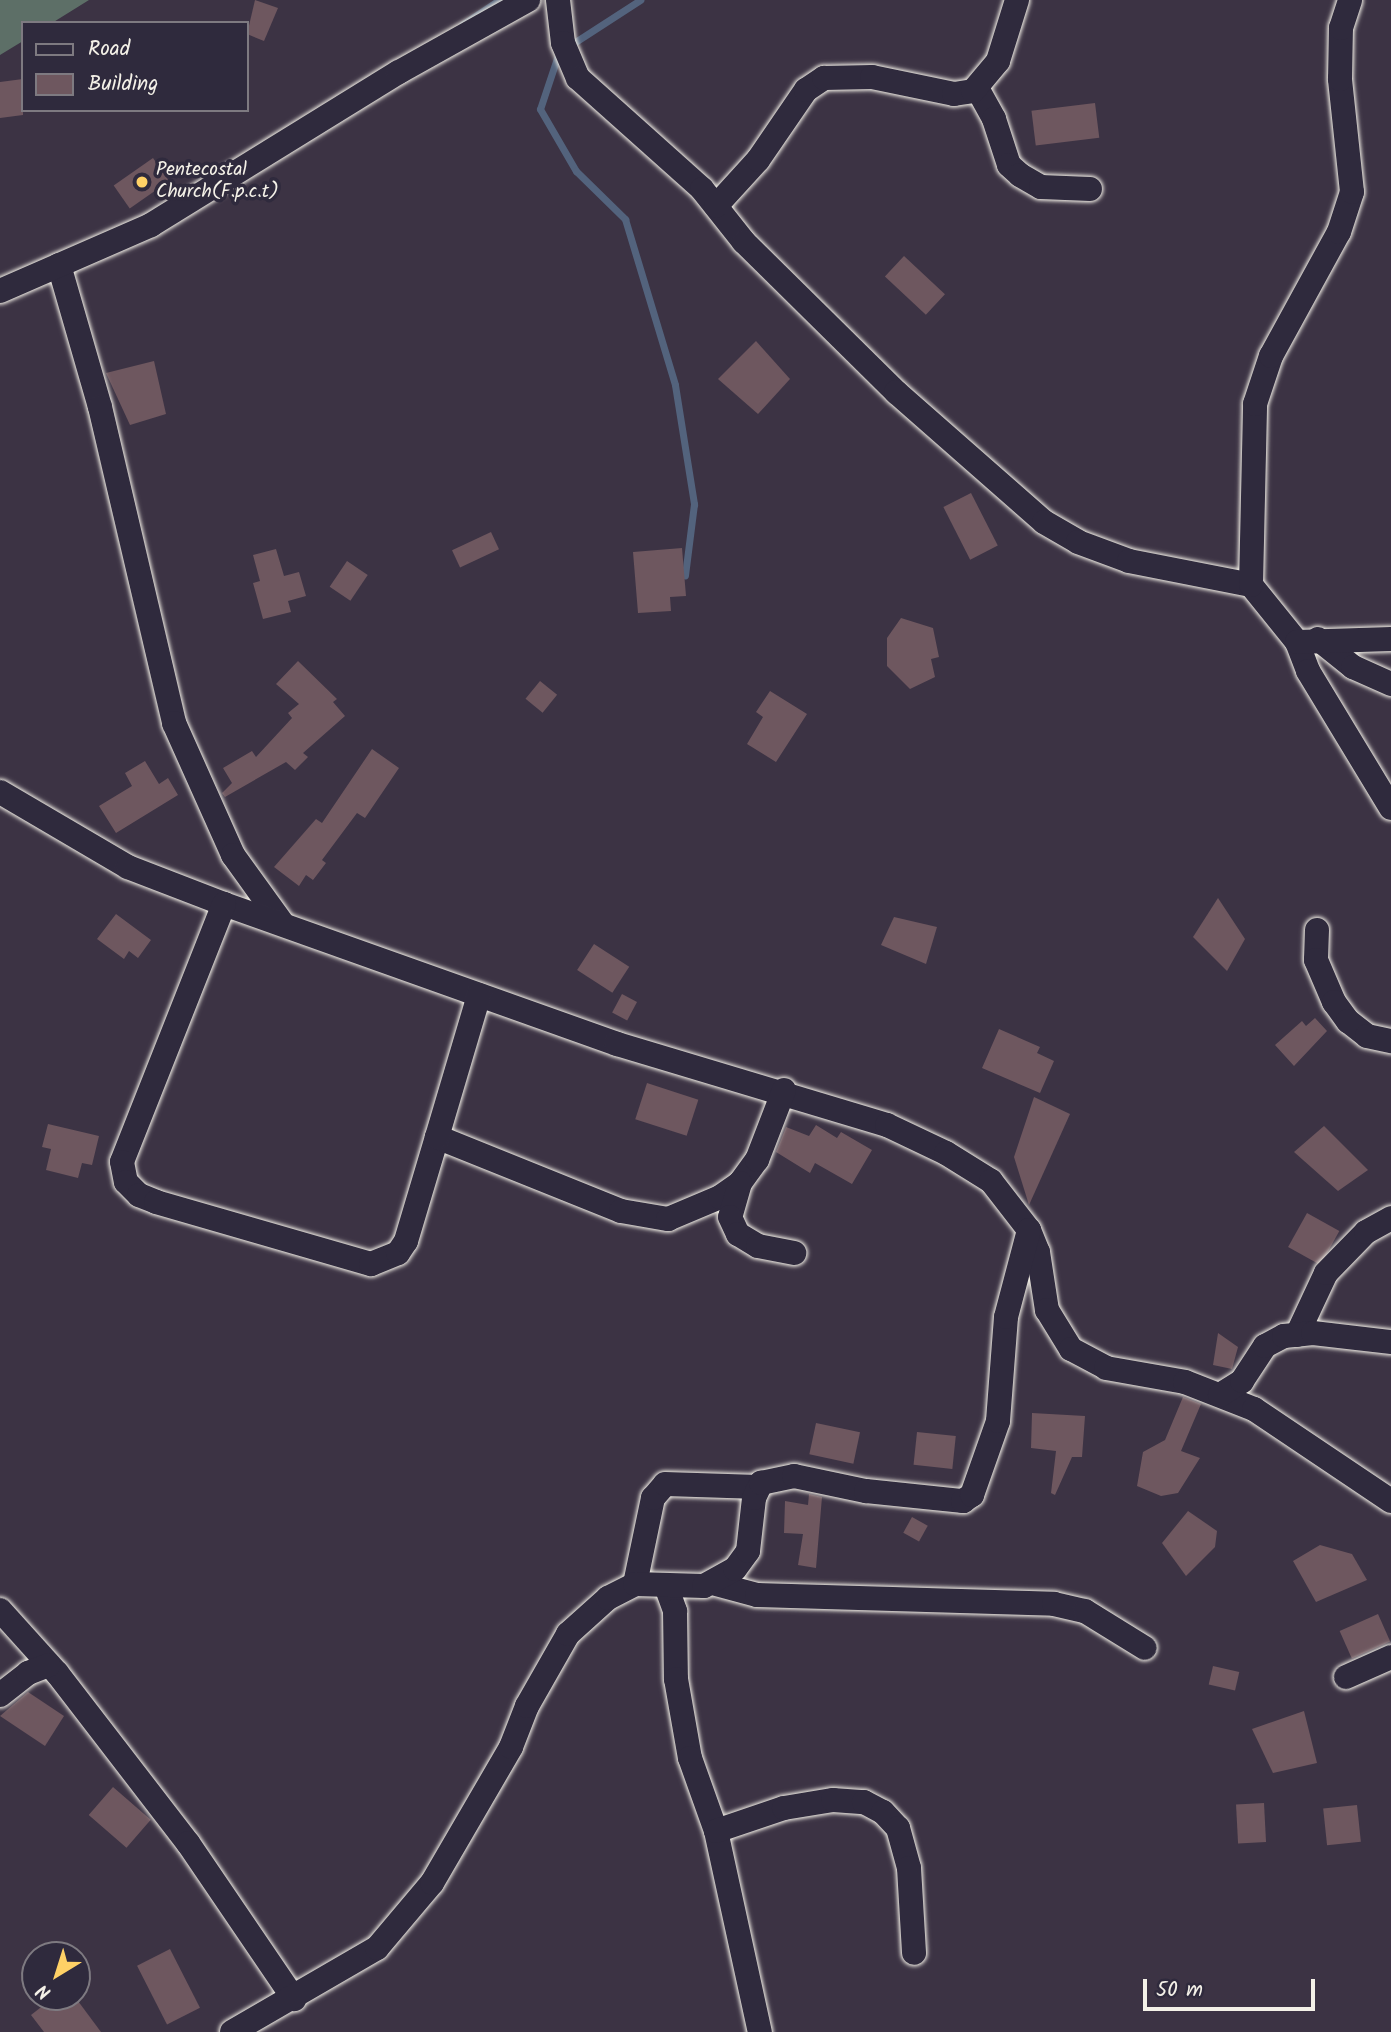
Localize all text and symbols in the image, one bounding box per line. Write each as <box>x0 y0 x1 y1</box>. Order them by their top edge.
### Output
legend <box>21 21 248 112</box>
text: Road <box>88 33 130 66</box>
text: Building <box>88 68 158 101</box>
place label: Pentecostal Church(F.p.c.t) <box>156 160 279 204</box>
marker: Pentecostal Church(F.p.c.t) <box>134 174 150 190</box>
north arrow <box>21 1941 91 2011</box>
scale bar <box>1146 1966 1318 2010</box>
text: 50 m <box>1156 1974 1203 2007</box>
text: N <box>30 1975 58 2006</box>

